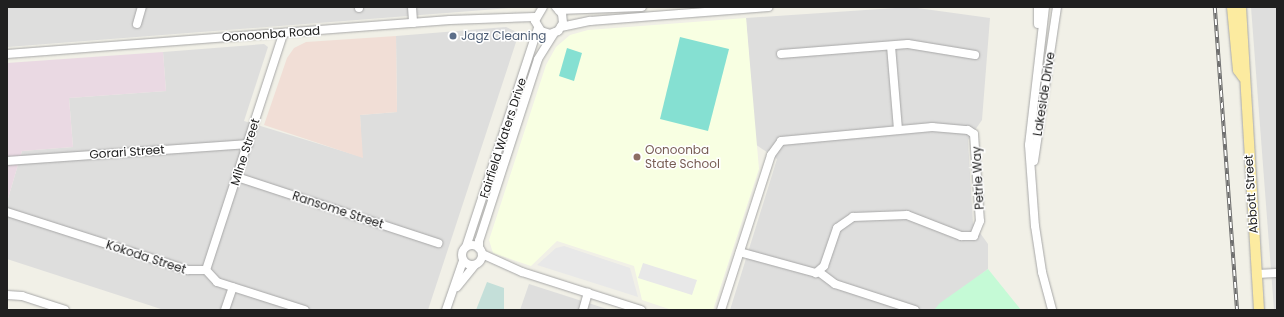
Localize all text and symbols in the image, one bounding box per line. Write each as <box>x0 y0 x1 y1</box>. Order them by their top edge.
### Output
street label: Oonoonba Road <box>221 23 321 45</box>
place label: Jagz Cleaning <box>461 29 546 43</box>
marker: Jagz Cleaning <box>448 31 458 41</box>
street label: Lakeside Drive <box>1030 51 1058 137</box>
street label: Fairfield Waters Drive <box>477 76 529 200</box>
street label: Milne Street <box>227 117 263 187</box>
street label: Gorari Street <box>89 142 165 162</box>
place label: Oonoonba State School <box>645 143 720 171</box>
street label: Petrie Way <box>969 146 987 210</box>
marker: Oonoonba State School <box>632 152 642 162</box>
street label: Abbott Street <box>1241 154 1261 234</box>
street label: Ransome Street <box>291 188 385 232</box>
street label: Kokoda Street <box>104 237 188 277</box>

